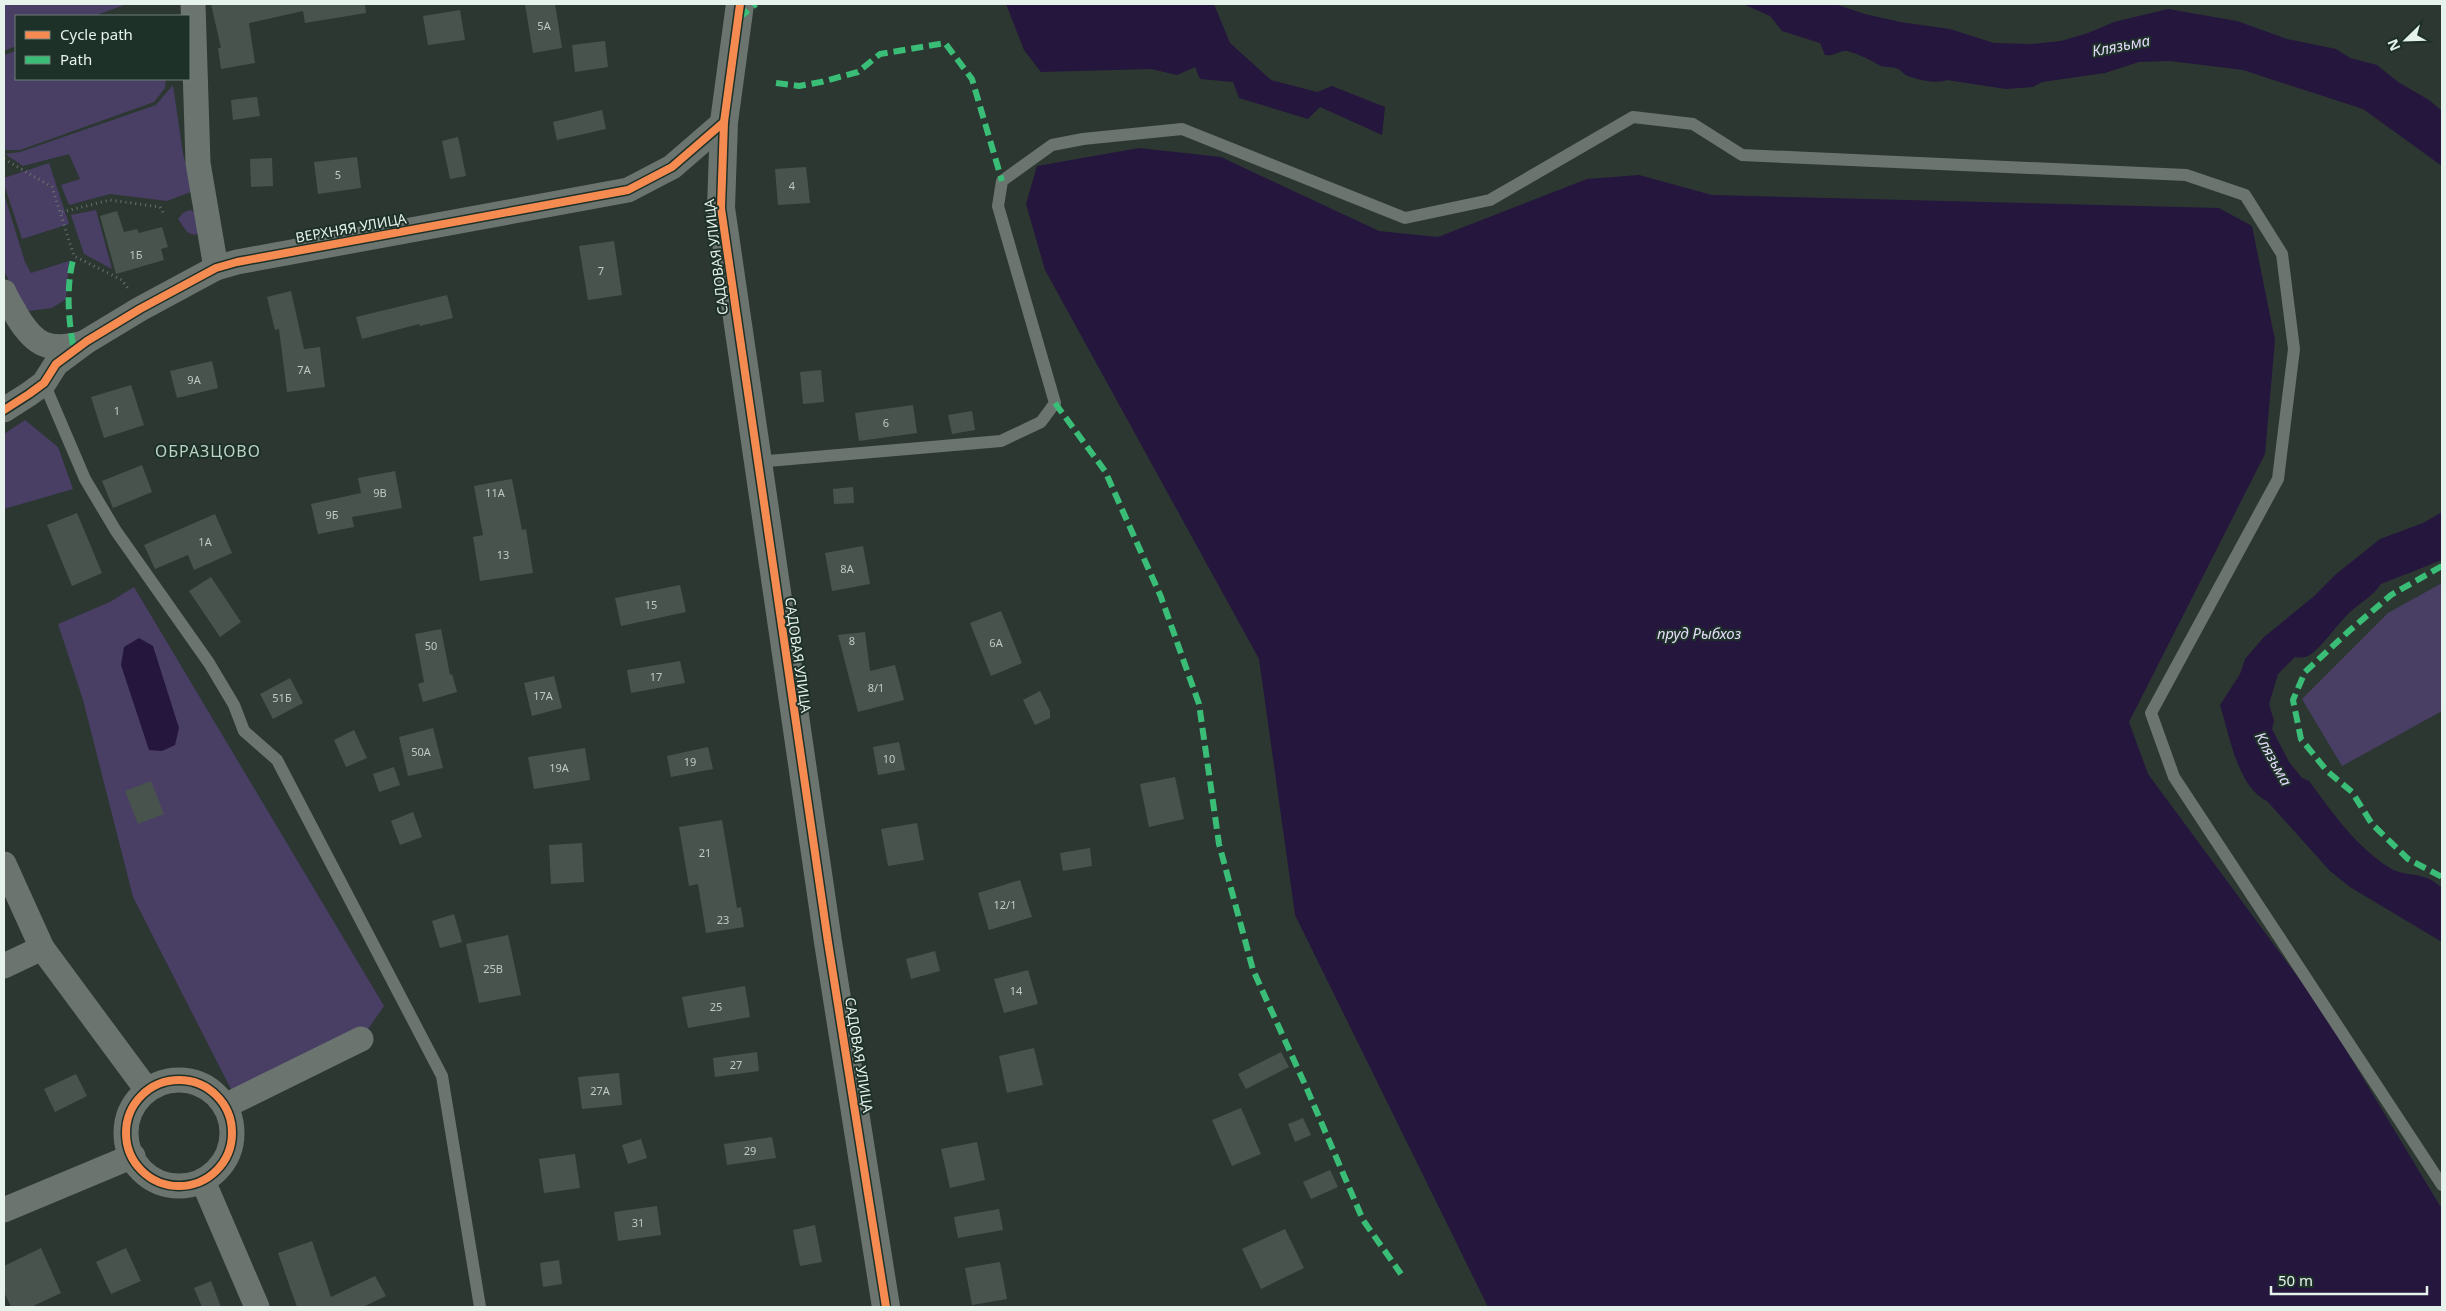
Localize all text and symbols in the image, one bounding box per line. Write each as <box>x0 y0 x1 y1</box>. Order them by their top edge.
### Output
legend <box>15 15 190 80</box>
north arrow <box>2381 15 2431 65</box>
house number: 5А <box>537 18 552 33</box>
text: Cycle path <box>60 24 133 44</box>
water label: Клязьма <box>2090 30 2152 60</box>
text: N <box>2383 36 2405 54</box>
text: Path <box>60 49 92 69</box>
house number: 5 <box>335 167 341 182</box>
house number: 4 <box>789 178 796 193</box>
street label: САДОВАЯ УЛИЦА <box>699 198 732 316</box>
street label: ВЕРХНЯЯ УЛИЦА <box>294 208 408 247</box>
house number: 1Б <box>129 247 143 262</box>
house number: 7 <box>598 263 604 278</box>
house number: 7А <box>297 362 312 377</box>
house number: 9А <box>187 372 202 387</box>
house number: 1 <box>114 403 120 418</box>
house number: 6 <box>883 415 889 430</box>
district label: ОБРАЗЦОВО <box>155 440 261 462</box>
house number: 9В <box>373 485 387 500</box>
house number: 11А <box>485 485 506 500</box>
house number: 9Б <box>325 507 339 522</box>
house number: 1А <box>198 534 213 549</box>
house number: 13 <box>497 547 509 562</box>
house number: 8А <box>840 561 855 576</box>
street label: САДОВАЯ УЛИЦА <box>781 596 816 714</box>
house number: 15 <box>645 597 657 612</box>
water label: пруд Рыбхоз <box>1657 623 1741 643</box>
house number: 8 <box>849 633 855 648</box>
house number: 6А <box>989 635 1004 650</box>
house number: 50 <box>425 638 437 653</box>
house number: 17 <box>650 669 662 684</box>
house number: 8/1 <box>868 680 884 695</box>
house number: 17А <box>533 688 554 703</box>
house number: 51Б <box>272 690 292 705</box>
water label: Клязьма <box>2251 728 2297 789</box>
house number: 50А <box>411 744 432 759</box>
house number: 10 <box>883 751 895 766</box>
house number: 19 <box>684 754 696 769</box>
house number: 19А <box>549 760 570 775</box>
house number: 21 <box>699 845 711 860</box>
house number: 12/1 <box>994 897 1016 912</box>
house number: 23 <box>717 912 729 927</box>
house number: 25В <box>483 961 503 976</box>
house number: 14 <box>1010 983 1023 998</box>
street label: САДОВАЯ УЛИЦА <box>841 996 878 1114</box>
house number: 25 <box>710 999 722 1014</box>
house number: 27 <box>730 1057 742 1072</box>
house number: 27А <box>590 1083 611 1098</box>
house number: 29 <box>744 1143 756 1158</box>
house number: 31 <box>632 1215 644 1230</box>
scale bar <box>2271 1264 2427 1296</box>
text: 50 m <box>2278 1270 2313 1290</box>

